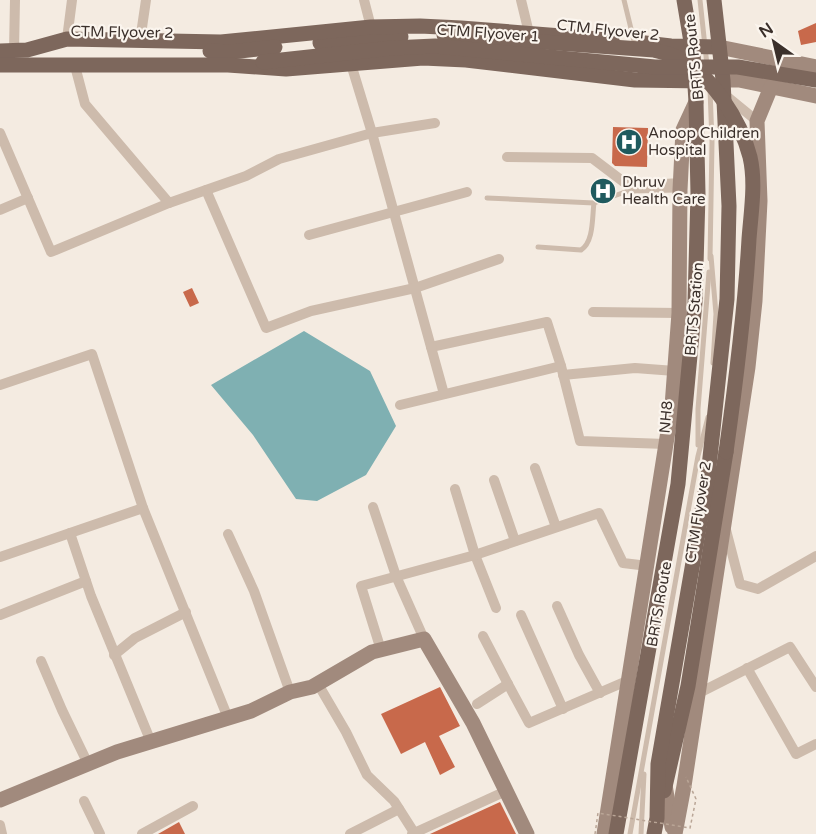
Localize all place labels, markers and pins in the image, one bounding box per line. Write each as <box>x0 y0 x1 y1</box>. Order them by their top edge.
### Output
place label: Anoop Children Hospital <box>648 124 759 159</box>
hospital icon: Anoop Children Hospital <box>614 127 644 157</box>
place label: Dhruv Health Care <box>622 173 705 208</box>
hospital icon: Dhruv Health Care <box>588 176 618 206</box>

